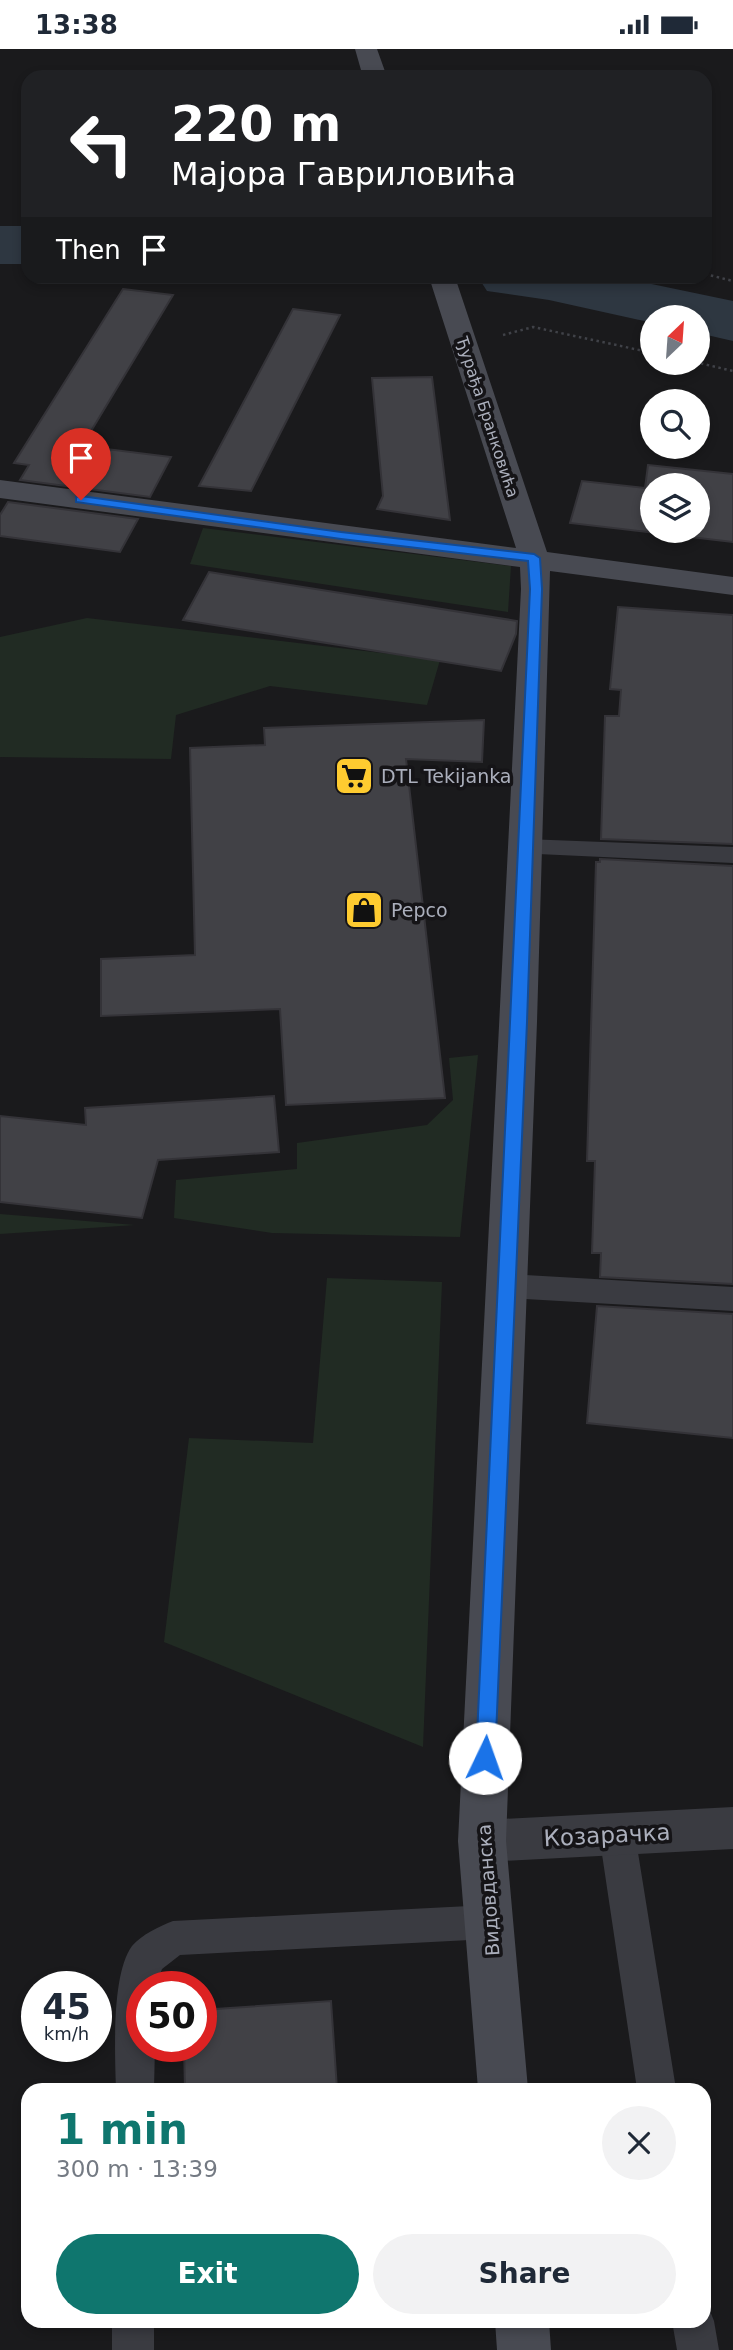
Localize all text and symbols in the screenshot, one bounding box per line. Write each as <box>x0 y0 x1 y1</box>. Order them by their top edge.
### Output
text: 13:38 <box>35 10 118 40</box>
text: 220 m <box>171 96 341 153</box>
icon: left <box>56 98 147 189</box>
text: Мајора Гавриловића <box>171 155 516 193</box>
icon: arrive <box>135 231 173 269</box>
text: Then <box>56 235 121 265</box>
north arrow <box>640 305 710 375</box>
map controls <box>640 305 710 543</box>
street label: Ђурађа Бранковића <box>452 333 522 500</box>
button: search <box>640 389 710 459</box>
pin <box>51 428 111 500</box>
icon: arrive <box>62 439 100 477</box>
button: layers <box>640 473 710 543</box>
supermarket icon: DTL Tekijanka <box>333 755 375 797</box>
place label: DTL Tekijanka <box>381 765 512 787</box>
shop icon: Pepco <box>343 889 385 931</box>
place label: Pepco <box>391 899 448 921</box>
position arrow <box>448 1721 522 1795</box>
street label: Козарачка <box>543 1819 671 1851</box>
street label: Видовданска <box>472 1823 504 1957</box>
speed limit sign: 50 <box>126 1971 217 2062</box>
text: 45 <box>42 1987 91 2027</box>
text: km/h <box>44 2023 89 2044</box>
text: 1 min <box>56 2105 188 2154</box>
button: close <box>602 2106 676 2180</box>
text: 300 m · 13:39 <box>56 2156 218 2182</box>
button: Exit <box>56 2234 359 2314</box>
button: Share <box>373 2234 676 2314</box>

